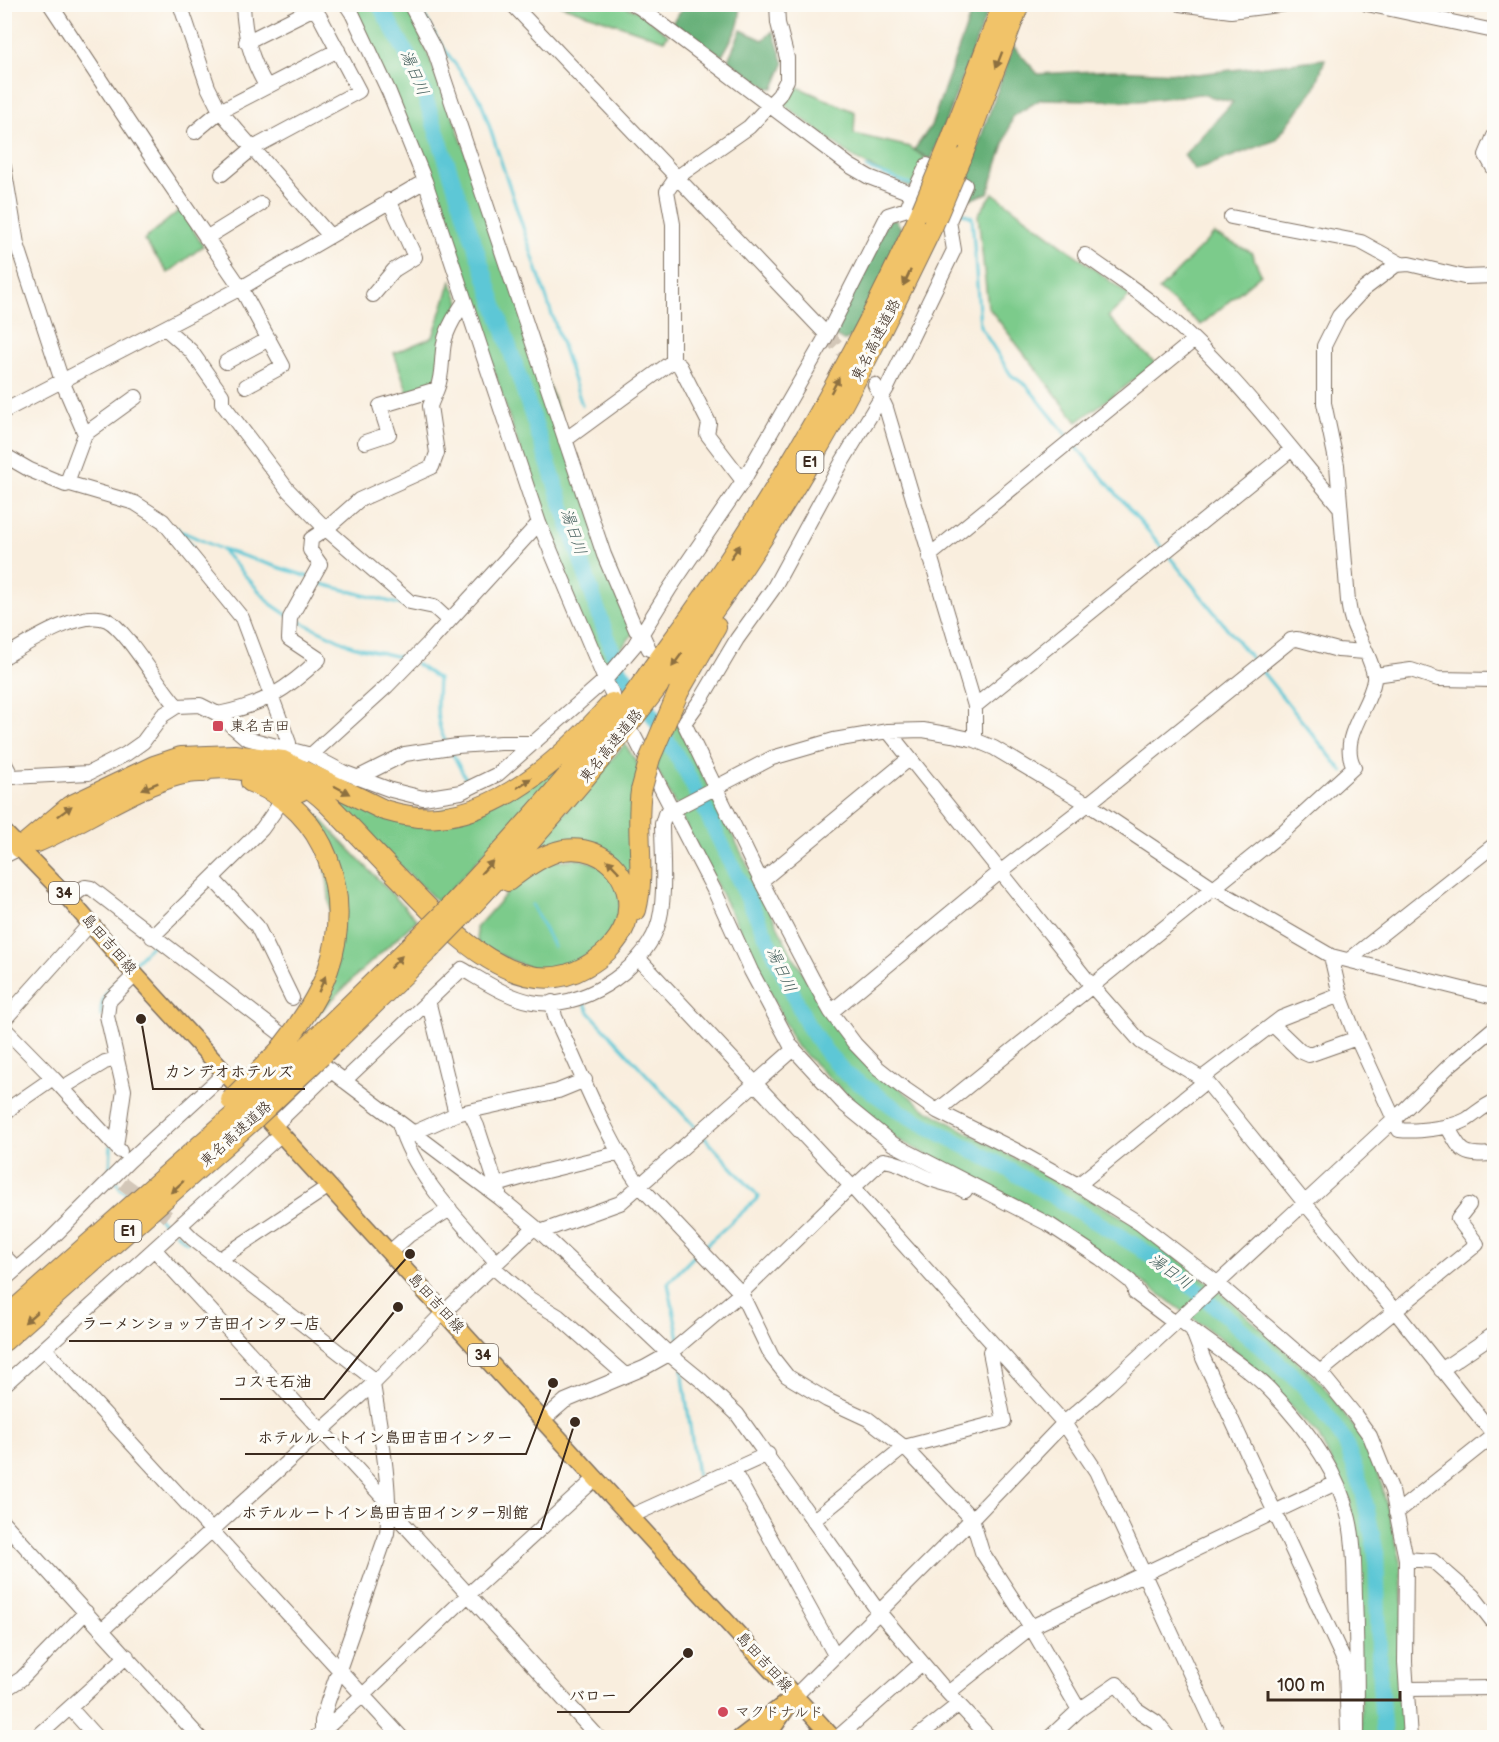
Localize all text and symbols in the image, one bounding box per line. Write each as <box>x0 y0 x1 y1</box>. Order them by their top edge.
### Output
water label: 湯日川 <box>396 47 432 99</box>
one-way arrow <box>994 51 1004 69</box>
one-way arrow <box>903 269 912 286</box>
street label: 東名高速道路 <box>847 296 905 384</box>
one-way arrow <box>831 376 840 393</box>
road number: E1 <box>796 451 824 473</box>
water label: 湯日川 <box>556 506 590 558</box>
one-way arrow <box>729 544 741 560</box>
one-way arrow <box>672 653 684 668</box>
street label: 東名高速道路 <box>575 705 647 787</box>
place label: 東名吉田 <box>230 717 290 736</box>
marker: 東名吉田 <box>211 719 225 733</box>
one-way arrow <box>516 777 532 789</box>
one-way arrow <box>141 782 159 791</box>
one-way arrow <box>334 785 351 795</box>
one-way arrow <box>57 804 73 817</box>
one-way arrow <box>606 859 620 874</box>
one-way arrow <box>480 860 494 875</box>
road number: 34 <box>49 882 79 904</box>
street label: 島田吉田線 <box>77 909 141 979</box>
water label: 湯日川 <box>762 944 800 996</box>
one-way arrow <box>388 955 402 969</box>
one-way arrow <box>317 974 327 992</box>
callout: カンデオホテルズ <box>153 1055 305 1089</box>
text: カンデオホテルズ <box>165 1063 293 1082</box>
street label: 東名高速道路 <box>196 1097 276 1171</box>
one-way arrow <box>170 1180 185 1193</box>
road number: E1 <box>114 1220 142 1242</box>
water label: 湯日川 <box>1145 1250 1195 1294</box>
street label: 島田吉田線 <box>404 1269 468 1337</box>
callout: ラーメンショップ吉田インター店 <box>69 1307 333 1341</box>
one-way arrow <box>24 1310 39 1323</box>
text: ラーメンショップ吉田インター店 <box>82 1315 320 1334</box>
road number: 34 <box>468 1344 498 1366</box>
callout: コスモ石油 <box>220 1365 324 1399</box>
text: コスモ石油 <box>232 1373 312 1392</box>
callout: ホテルルートイン島田吉田インター <box>245 1420 526 1454</box>
text: ホテルルートイン島田吉田インター <box>257 1429 513 1448</box>
callout: ホテルルートイン島田吉田インター別館 <box>228 1495 541 1529</box>
text: ホテルルートイン島田吉田インター別館 <box>241 1504 529 1523</box>
street label: 島田吉田線 <box>732 1628 796 1696</box>
scale bar <box>1268 1664 1400 1702</box>
text: 100 m <box>1277 1675 1325 1696</box>
callout: バロー <box>557 1678 629 1712</box>
text: バロー <box>569 1687 617 1706</box>
place label: マクドナルド <box>735 1703 824 1722</box>
marker: マクドナルド <box>716 1705 730 1719</box>

